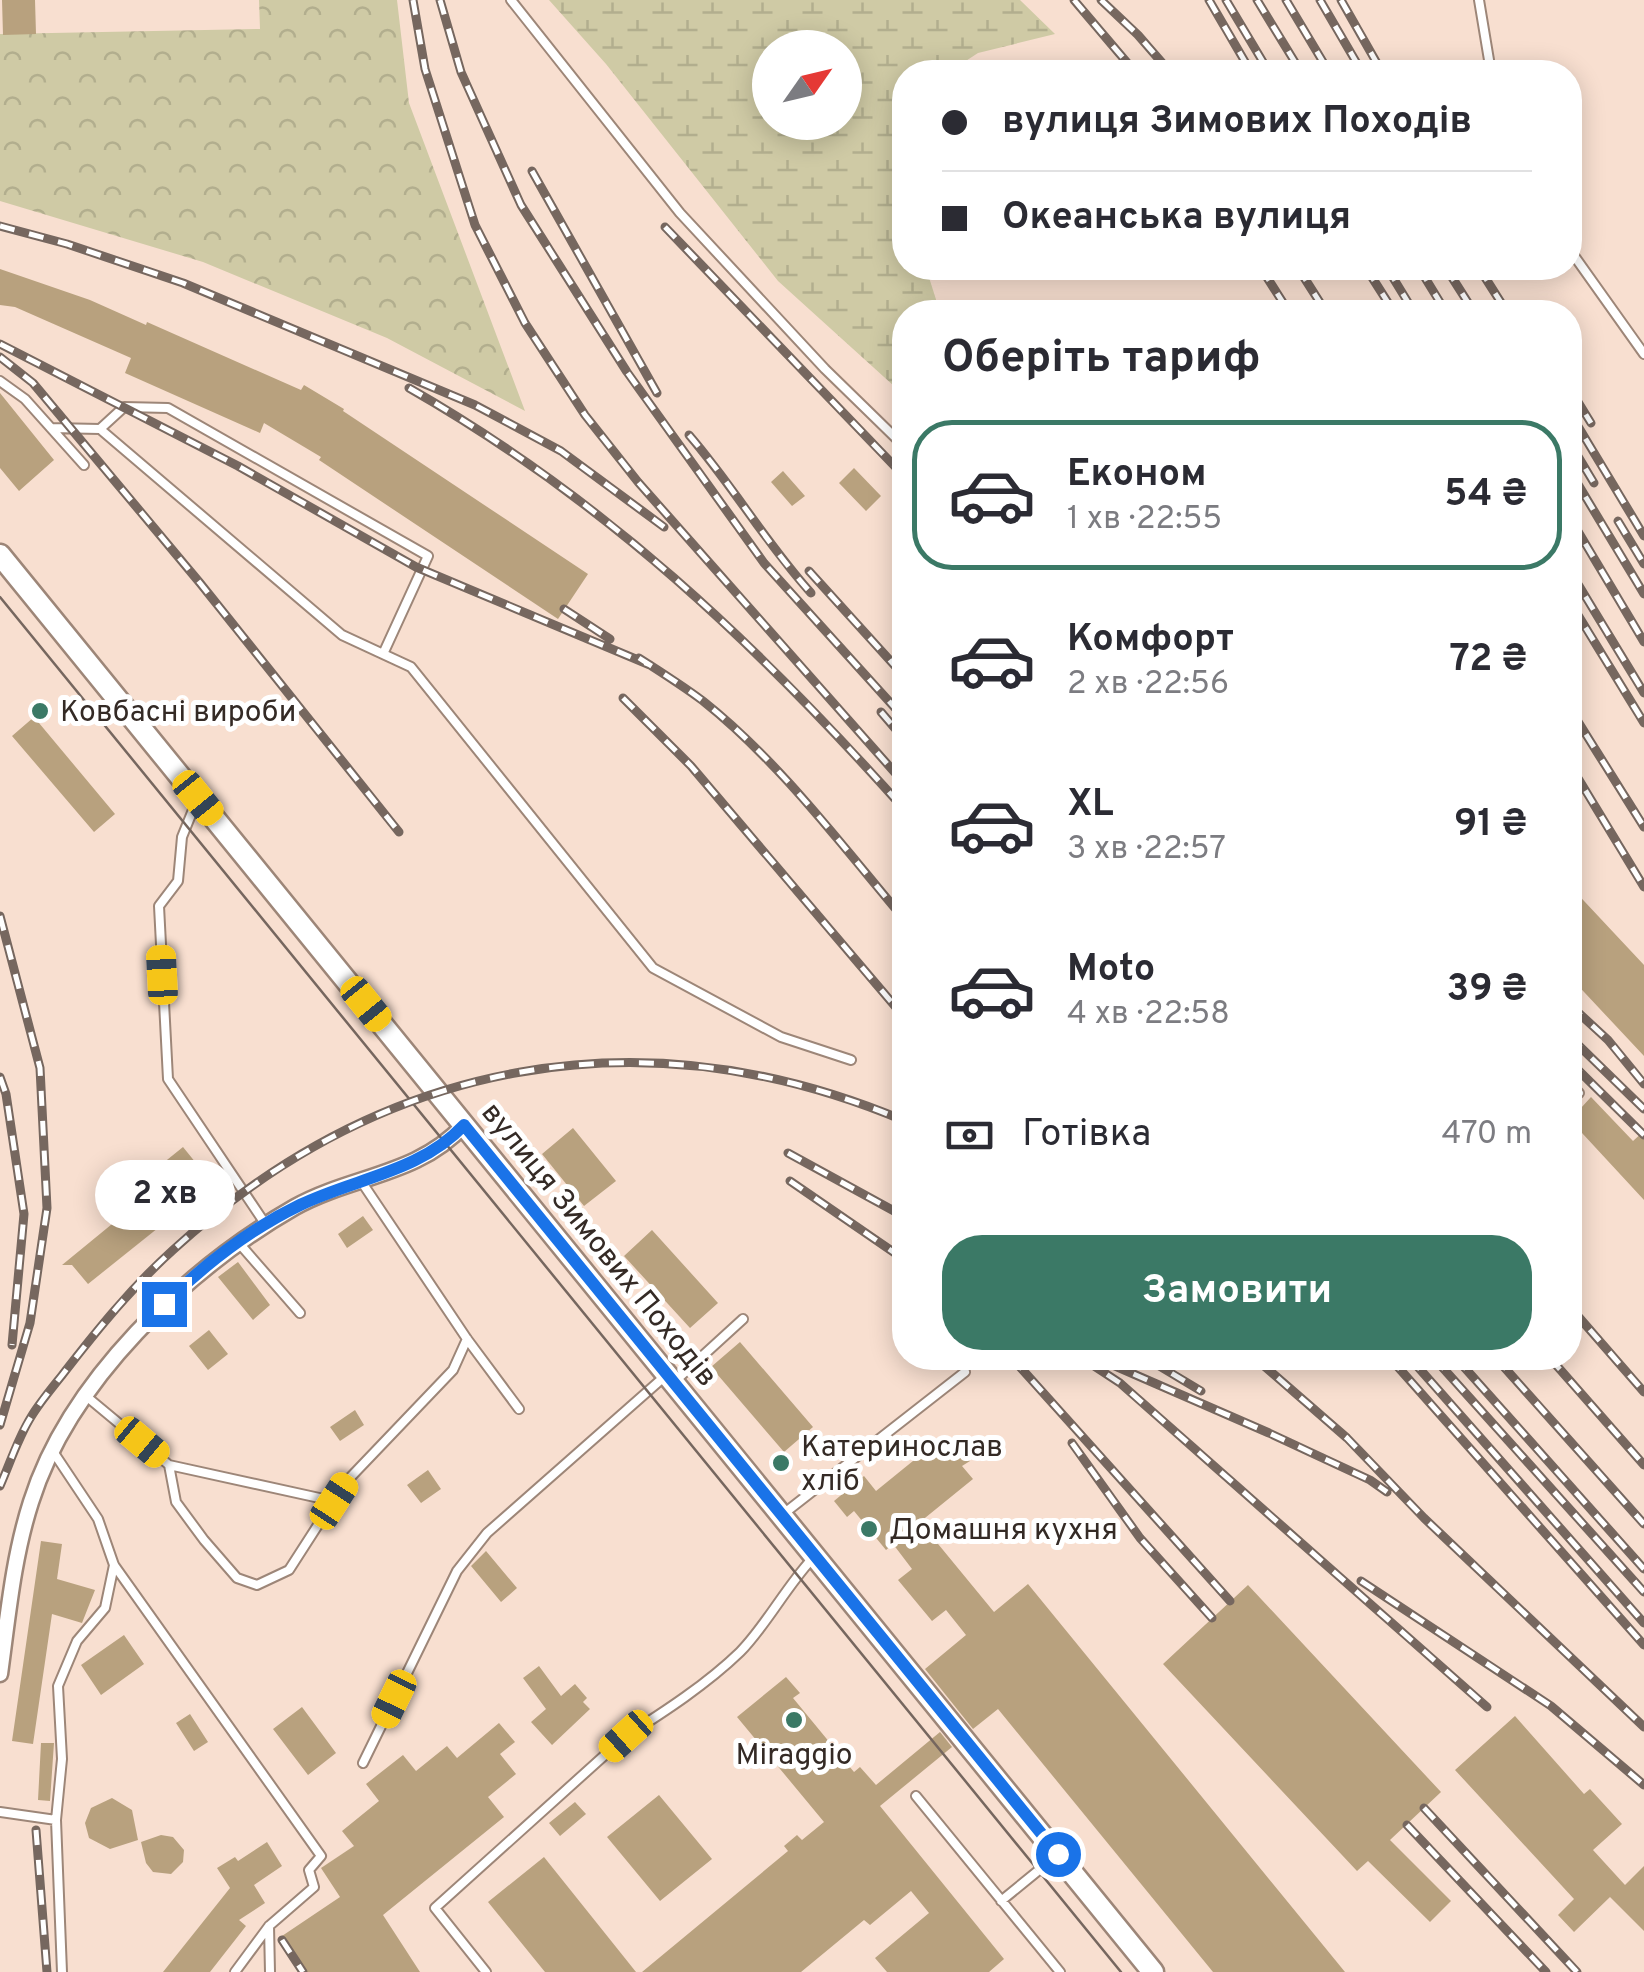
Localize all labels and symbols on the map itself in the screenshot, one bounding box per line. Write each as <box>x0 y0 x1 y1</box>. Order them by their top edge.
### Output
north arrow <box>752 30 862 140</box>
place label: Ковбасні вироби <box>60 695 296 732</box>
marker: Ковбасні вироби <box>29 700 51 722</box>
car <box>167 765 229 831</box>
car <box>145 944 179 1006</box>
car <box>335 971 397 1037</box>
street label: вулиця Зимових Походів <box>472 1096 724 1395</box>
callout: 2 хв <box>94 1159 234 1229</box>
route end <box>142 1282 187 1327</box>
car <box>109 1411 175 1473</box>
place label: Катеринослав хліб <box>801 1430 1003 1501</box>
marker: Катеринослав хліб <box>770 1452 792 1474</box>
car <box>305 1468 363 1534</box>
place label: Домашня кухня <box>889 1513 1118 1550</box>
marker: Домашня кухня <box>858 1518 880 1540</box>
car <box>367 1665 421 1733</box>
car <box>594 1705 658 1767</box>
marker: Miraggio <box>783 1709 805 1731</box>
place label: Miraggio <box>735 1738 853 1775</box>
route start <box>1036 1832 1081 1877</box>

